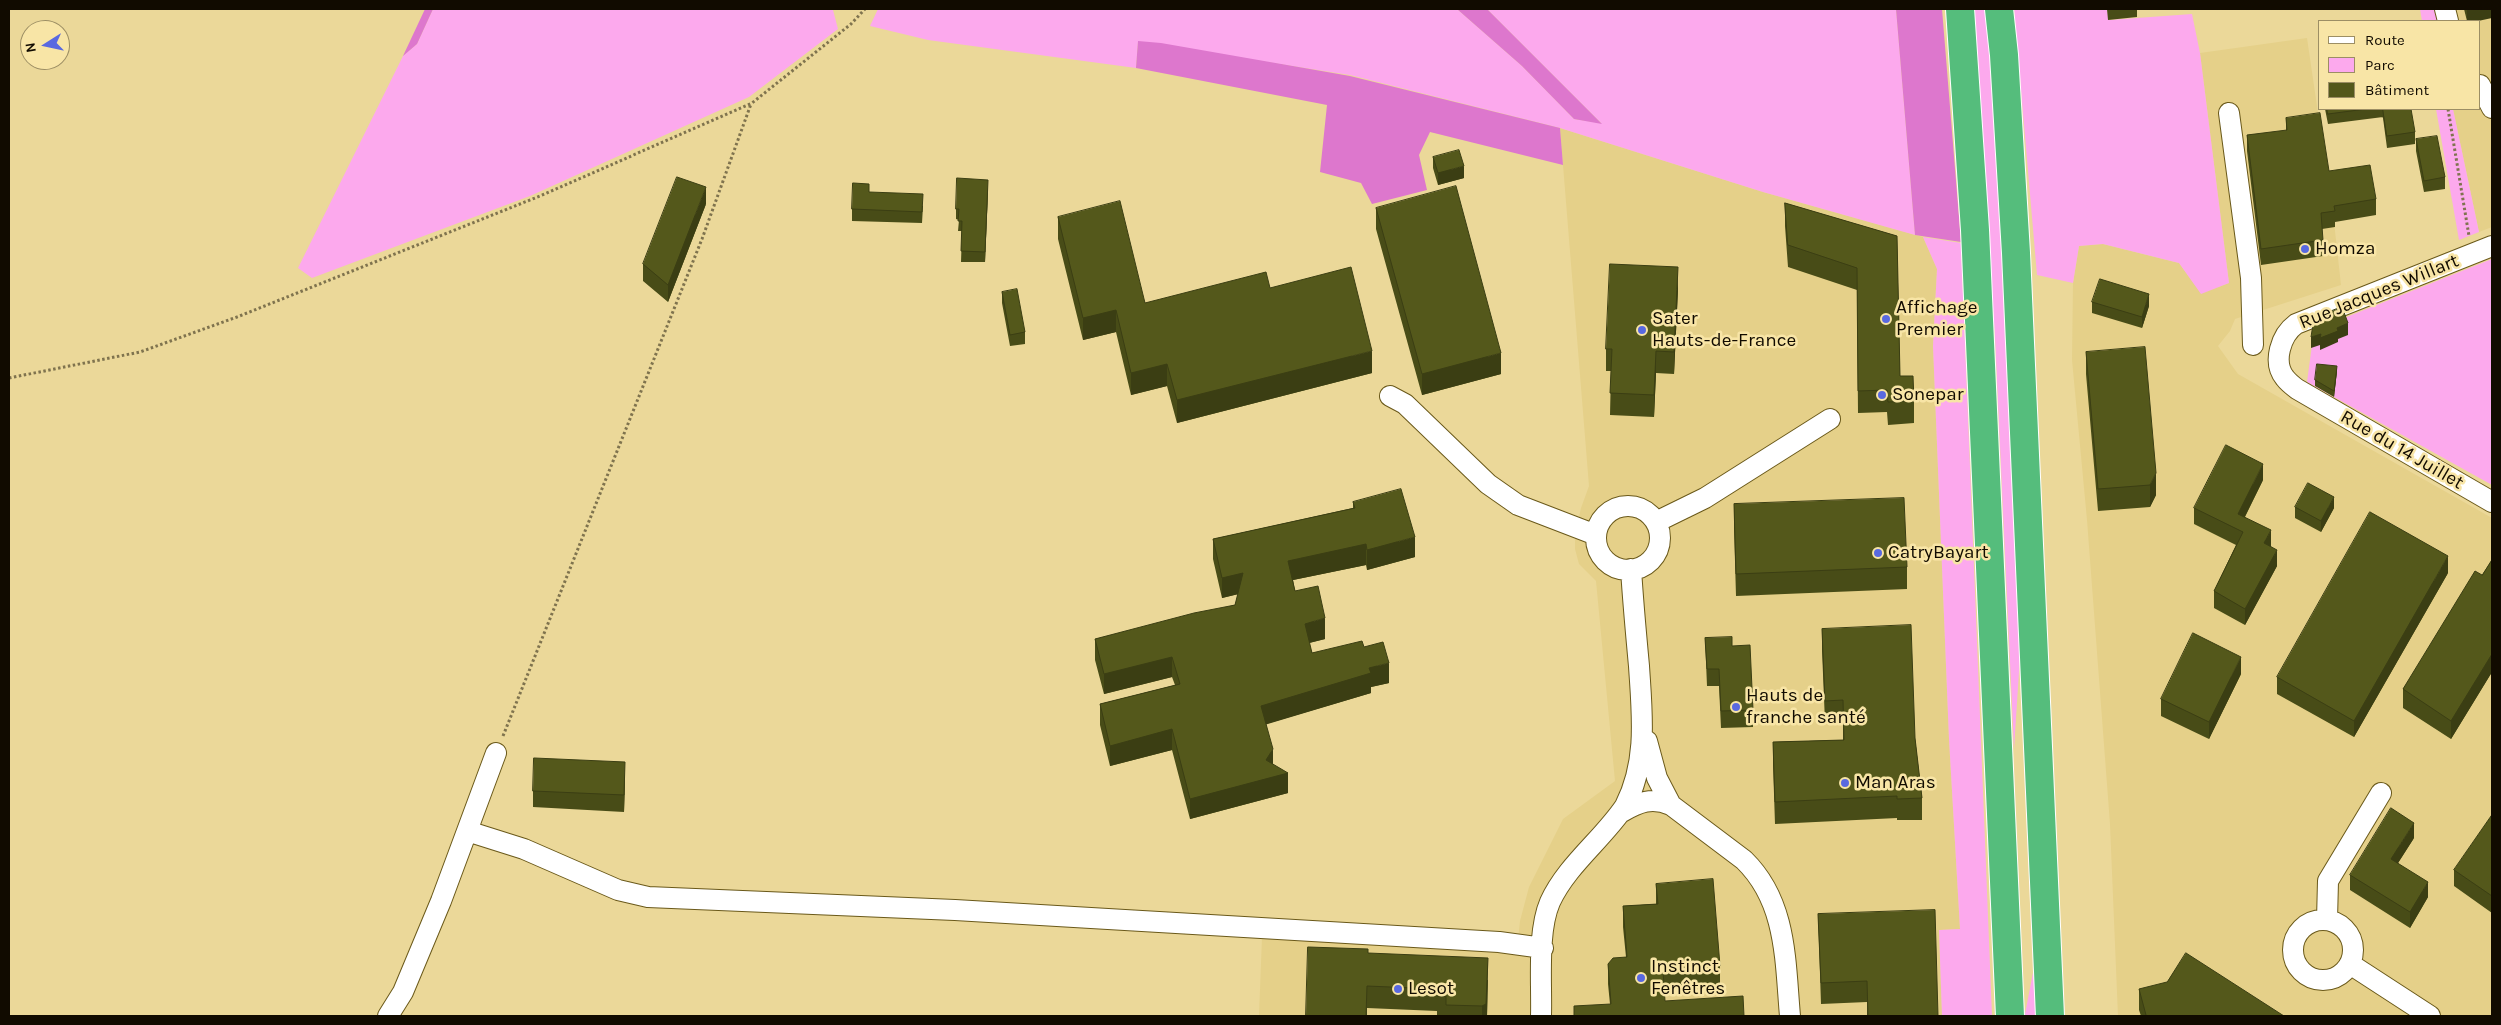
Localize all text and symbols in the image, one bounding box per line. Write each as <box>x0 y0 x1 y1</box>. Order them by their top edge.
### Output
north arrow <box>20 20 70 70</box>
legend <box>2318 20 2481 110</box>
text: Route <box>2365 31 2405 49</box>
text: N <box>21 41 40 54</box>
text: Parc <box>2365 56 2395 74</box>
text: Bâtiment <box>2365 81 2429 99</box>
place label: Homza <box>2315 238 2375 260</box>
marker: Homza <box>2299 243 2311 255</box>
street label: Rue Jacques Willart <box>2296 250 2462 334</box>
place label: Affichage Premier <box>1896 297 1978 341</box>
place label: Sater Hauts-de-France <box>1652 308 1796 352</box>
marker: Affichage Premier <box>1880 313 1892 325</box>
marker: Sater Hauts-de-France <box>1636 324 1648 336</box>
place label: Sonepar <box>1892 384 1964 406</box>
marker: Sonepar <box>1876 389 1888 401</box>
street label: Rue du 14 Juillet <box>2336 406 2468 494</box>
place label: CatryBayart <box>1888 542 1989 564</box>
marker: CatryBayart <box>1872 547 1884 559</box>
place label: Hauts de franche santé <box>1746 685 1866 729</box>
marker: Hauts de franche santé <box>1730 701 1742 713</box>
place label: Man Aras <box>1855 772 1936 794</box>
marker: Man Aras <box>1839 777 1851 789</box>
place label: Instinct Fenêtres <box>1651 956 1725 1000</box>
marker: Instinct Fenêtres <box>1635 972 1647 984</box>
place label: Lesot <box>1408 978 1454 1000</box>
marker: Lesot <box>1392 983 1404 995</box>

